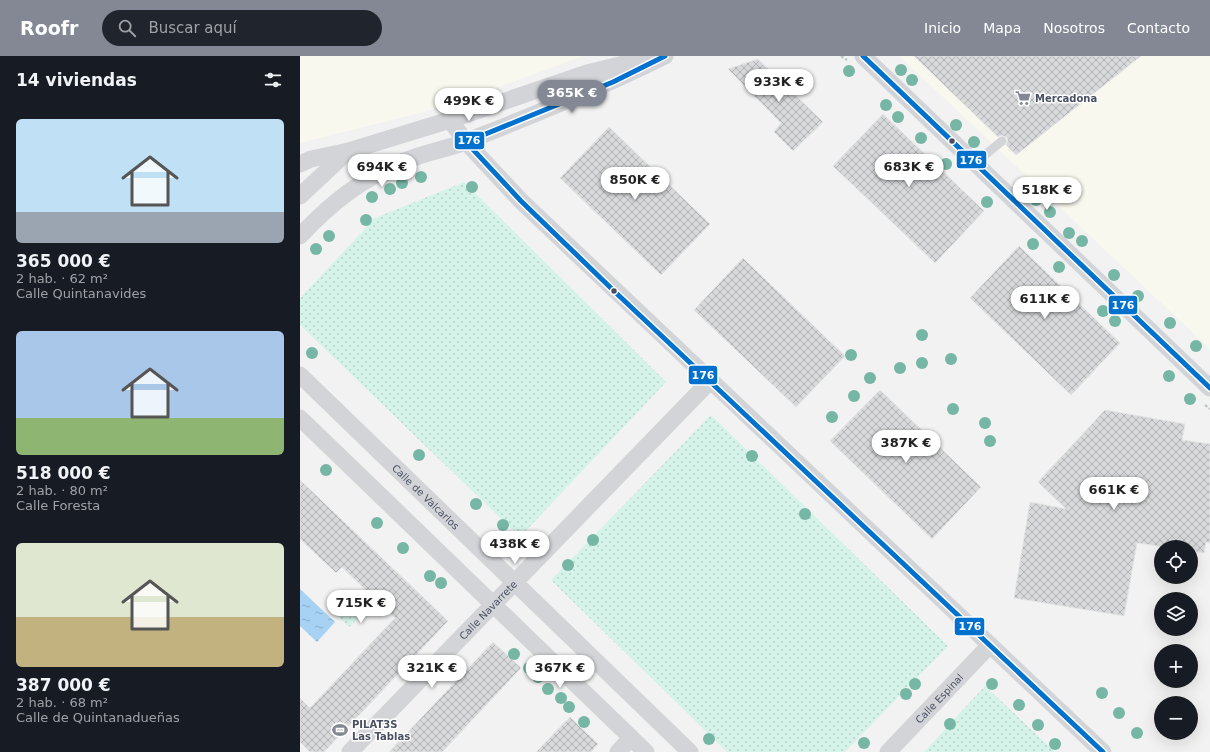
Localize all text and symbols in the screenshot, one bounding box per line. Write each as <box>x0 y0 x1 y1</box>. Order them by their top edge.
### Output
search box <box>102 10 382 46</box>
text: Roofr <box>20 17 78 39</box>
icon: search <box>116 17 138 39</box>
text: Buscar aquí <box>148 19 237 37</box>
text: Inicio <box>924 20 961 36</box>
text: Mapa <box>983 20 1021 36</box>
text: Nosotros <box>1043 20 1105 36</box>
text: Contacto <box>1127 20 1190 36</box>
icon: filters <box>262 69 284 91</box>
pin: 933K € <box>746 69 812 103</box>
text: 14 viviendas <box>16 70 137 90</box>
text: 933K € <box>754 74 804 89</box>
pin: 365K € <box>539 80 605 114</box>
text: 365K € <box>547 85 597 100</box>
pin: 499K € <box>436 88 502 122</box>
supermarket icon: Mercadona <box>1014 89 1032 107</box>
text: 499K € <box>444 93 494 108</box>
place label: Mercadona <box>1035 93 1097 104</box>
line badge: 176 <box>454 131 485 150</box>
text: 176 <box>458 134 481 147</box>
unlabelled marker <box>947 136 957 146</box>
icon: home <box>114 145 186 217</box>
line badge: 176 <box>956 150 987 169</box>
pin: 694K € <box>349 154 415 188</box>
pin: 683K € <box>876 154 942 188</box>
text: 176 <box>960 154 983 167</box>
text: 694K € <box>357 159 407 174</box>
text: 683K € <box>884 159 934 174</box>
pin: 850K € <box>602 167 668 201</box>
text: 850K € <box>610 172 660 187</box>
pin: 518K € <box>1014 177 1080 211</box>
text: 518K € <box>1022 182 1072 197</box>
text: 365 000 € <box>16 251 111 271</box>
text: 2 hab. · 62 m² <box>16 271 108 286</box>
text: Calle Quintanavides <box>16 286 146 301</box>
unlabelled marker <box>609 286 619 296</box>
pin: 611K € <box>1012 286 1078 320</box>
text: 611K € <box>1020 291 1070 306</box>
line badge: 176 <box>1108 295 1138 315</box>
text: 176 <box>1112 299 1135 312</box>
icon: home <box>114 357 186 429</box>
line badge: 176 <box>688 365 718 385</box>
text: 176 <box>692 369 715 382</box>
pin: 387K € <box>873 430 939 464</box>
text: 387K € <box>881 435 931 450</box>
street label: Calle de Valcarlos <box>390 462 461 532</box>
text: 518 000 € <box>16 463 111 483</box>
pin: 661K € <box>1081 477 1147 511</box>
text: 661K € <box>1089 482 1139 497</box>
text: 2 hab. · 80 m² <box>16 483 108 498</box>
text: Calle Foresta <box>16 498 100 513</box>
pin: 438K € <box>482 531 548 565</box>
text: 438K € <box>490 536 540 551</box>
map controls <box>1154 540 1198 740</box>
button: locate <box>1154 540 1198 584</box>
icon: home <box>114 569 186 641</box>
street label: Calle Navarrete <box>457 579 519 642</box>
pin: 715K € <box>328 590 394 624</box>
button: layers <box>1154 592 1198 636</box>
text: 715K € <box>336 595 386 610</box>
line badge: 176 <box>954 617 985 636</box>
text: 176 <box>959 620 982 633</box>
button: + <box>1154 644 1198 688</box>
pin: 321K € <box>399 655 465 689</box>
pin: 367K € <box>527 655 593 689</box>
text: 321K € <box>407 660 457 675</box>
text: 367K € <box>535 660 585 675</box>
street label: Calle Espinal <box>913 672 965 726</box>
text: 387 000 € <box>16 675 111 695</box>
text: 2 hab. · 68 m² <box>16 695 108 710</box>
button: − <box>1154 696 1198 740</box>
text: Calle de Quintanadueñas <box>16 710 180 725</box>
place label: PILAT3S Las Tablas <box>352 719 410 742</box>
sports icon: PILAT3S Las Tablas <box>331 721 349 739</box>

